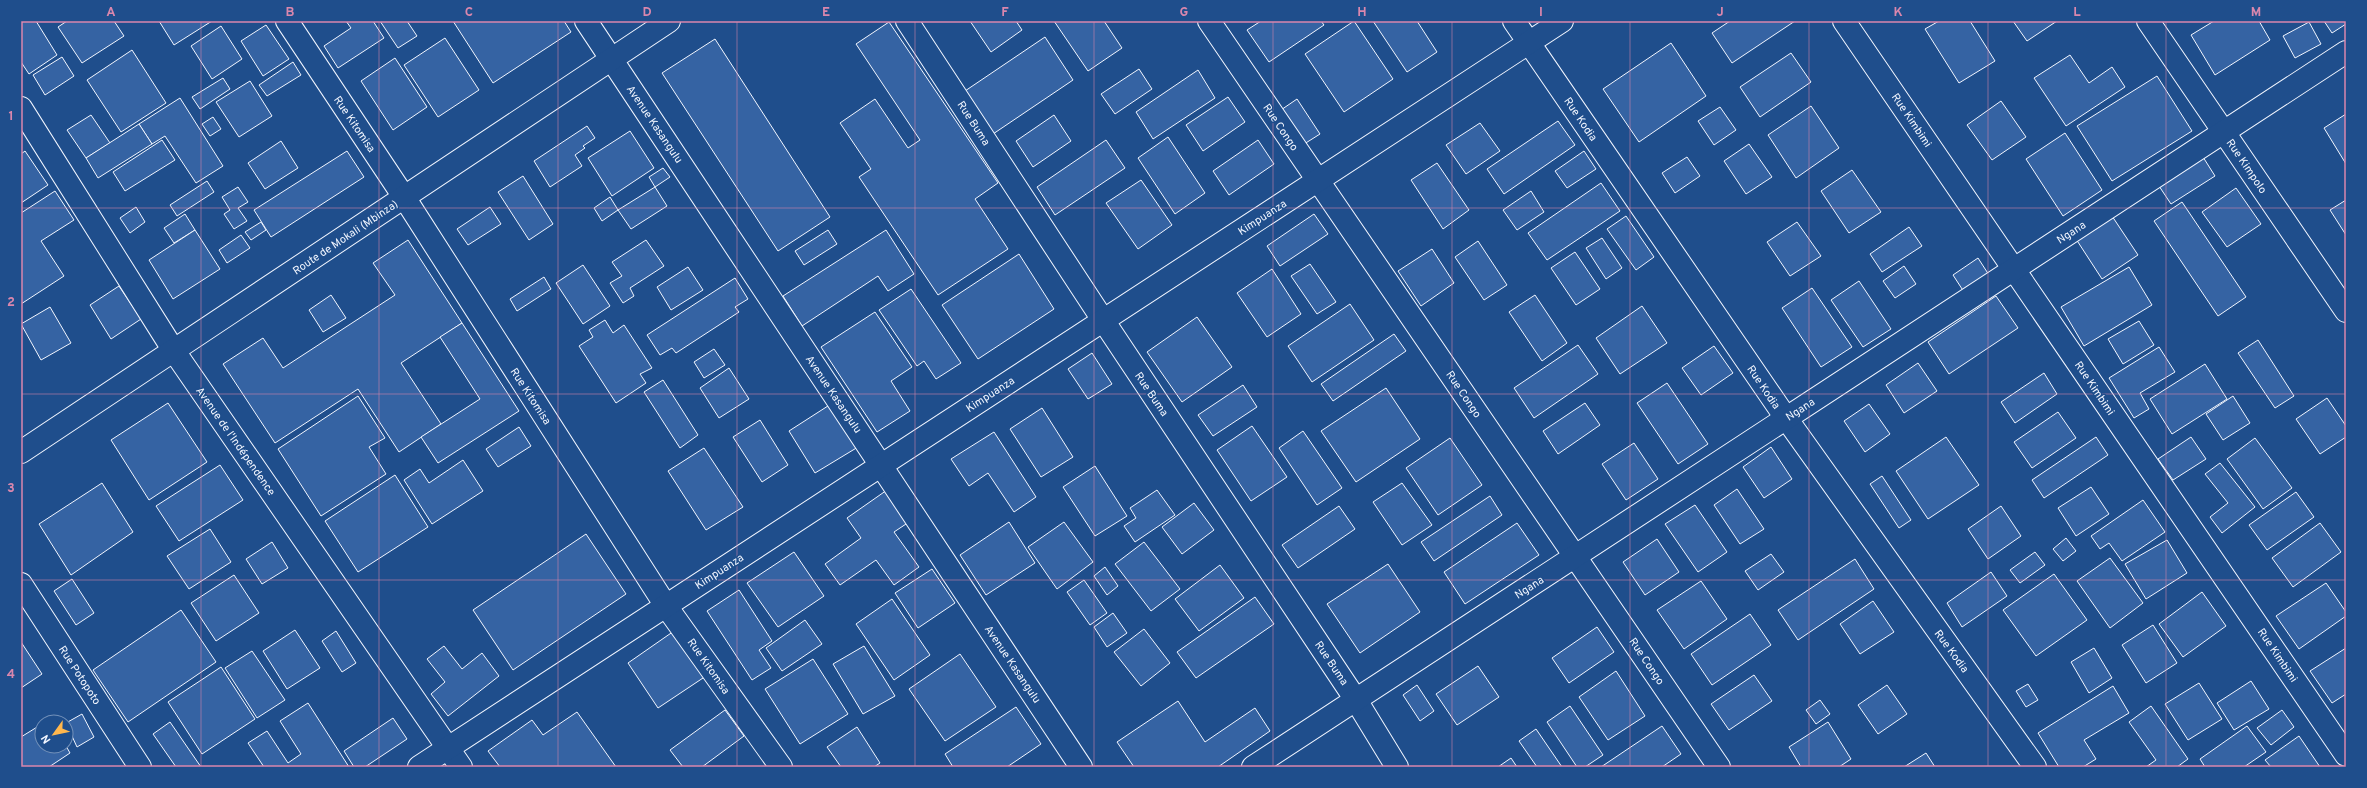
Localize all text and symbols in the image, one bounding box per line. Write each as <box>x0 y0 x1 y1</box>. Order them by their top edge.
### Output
text: A <box>106 5 116 21</box>
text: B <box>286 5 295 21</box>
text: C <box>465 5 473 21</box>
text: D <box>642 5 652 21</box>
text: E <box>822 5 830 21</box>
text: F <box>1001 5 1009 21</box>
text: G <box>1180 5 1189 21</box>
text: H <box>1357 5 1367 21</box>
text: I <box>1539 5 1543 21</box>
text: J <box>1716 5 1724 21</box>
text: K <box>1893 5 1903 21</box>
text: L <box>2073 5 2081 21</box>
text: M <box>2251 5 2261 21</box>
street label: Avenue Kasangulu <box>623 83 685 166</box>
street label: Rue Kimbimi <box>1888 91 1934 150</box>
street label: Rue Kitomisa <box>330 94 378 156</box>
street label: Rue Kodia <box>1560 95 1600 144</box>
street label: Rue Buma <box>954 99 993 149</box>
street label: Rue Congo <box>1259 101 1301 154</box>
text: 1 <box>8 109 14 125</box>
street label: Rue Kimpolo <box>2223 137 2270 197</box>
street label: Route de Mokali (Mbinza) <box>290 197 401 278</box>
street label: Kimpuanza <box>1235 197 1290 239</box>
street label: Ngana <box>2054 218 2089 247</box>
text: 2 <box>7 295 15 311</box>
street label: Avenue Kasangulu <box>802 353 864 436</box>
street label: Rue Kimbimi <box>2071 359 2117 418</box>
street label: Rue Kodia <box>1743 363 1783 412</box>
street label: Rue Kitomisa <box>507 366 554 428</box>
street label: Rue Congo <box>1442 368 1484 421</box>
street label: Rue Buma <box>1131 370 1171 420</box>
street label: Kimpuanza <box>963 374 1018 416</box>
street label: Avenue de l'Indépendence <box>192 384 278 499</box>
street label: Ngana <box>1783 395 1818 424</box>
text: 3 <box>7 481 15 497</box>
street label: Kimpuanza <box>692 551 747 593</box>
street label: Ngana <box>1512 573 1547 602</box>
street label: Avenue Kasangulu <box>981 623 1043 706</box>
street label: Rue Kimbimi <box>2254 626 2300 685</box>
street label: Rue Kodia <box>1931 627 1972 676</box>
street label: Rue Congo <box>1625 635 1667 688</box>
street label: Rue Kitomisa <box>684 636 733 697</box>
street label: Rue Buma <box>1311 639 1351 689</box>
street label: Rue Potopoto <box>55 643 103 708</box>
text: 4 <box>7 667 15 683</box>
north arrow <box>34 714 74 754</box>
text: N <box>38 732 54 746</box>

